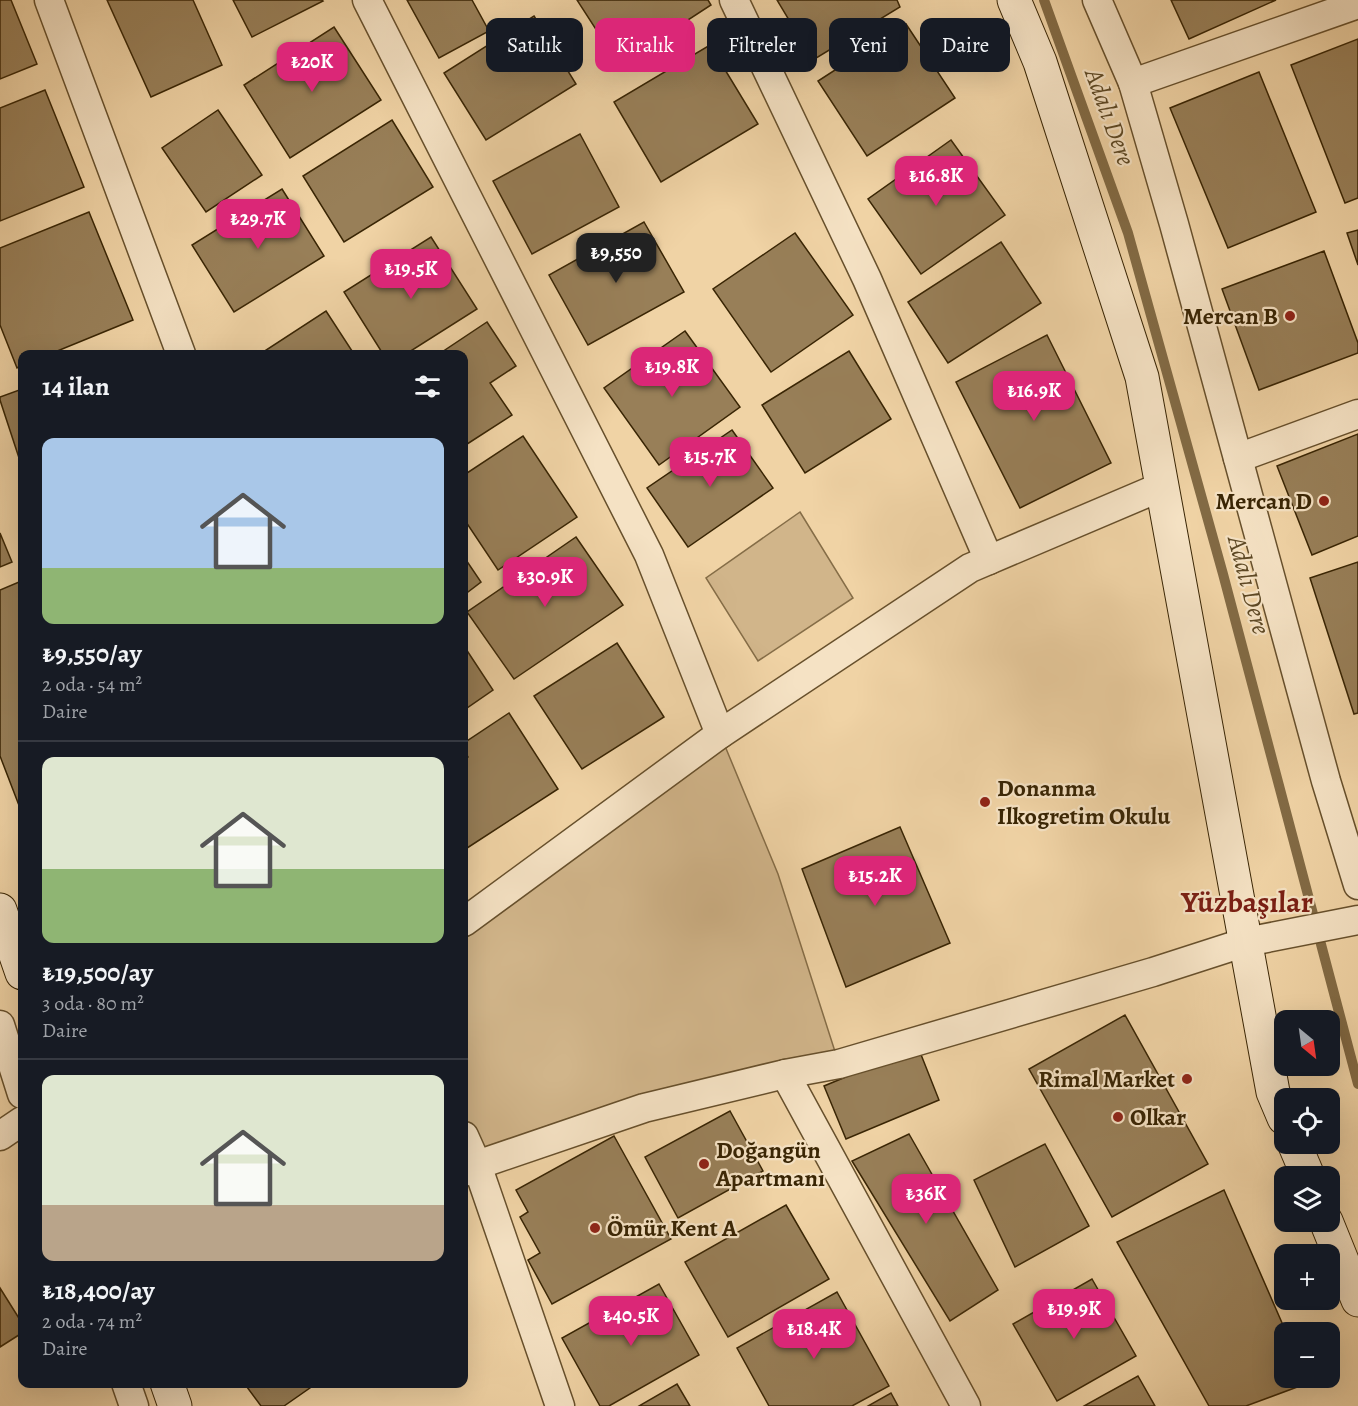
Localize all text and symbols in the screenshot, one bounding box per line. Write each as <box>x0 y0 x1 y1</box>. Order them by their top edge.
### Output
chip: Satılık <box>486 18 583 72</box>
chip: Kiralık <box>595 18 695 72</box>
chip: Filtreler <box>707 18 817 72</box>
chip: Yeni <box>829 18 908 72</box>
chip: Daire <box>920 18 1010 72</box>
pin: ₺20K <box>276 42 348 93</box>
text: ₺20K <box>291 48 333 75</box>
water label: Adalı Dere <box>1076 62 1144 170</box>
pin: ₺16.8K <box>887 156 985 207</box>
text: ₺16.8K <box>909 162 963 189</box>
pin: ₺29.7K <box>209 199 307 250</box>
text: ₺29.7K <box>230 205 286 232</box>
pin: ₺9,550 <box>567 233 665 284</box>
text: ₺9,550 <box>590 239 642 266</box>
pin: ₺19.5K <box>362 249 460 300</box>
text: ₺19.5K <box>384 255 438 282</box>
place label: Mercan B <box>1183 300 1278 332</box>
marker: Mercan B <box>1283 309 1297 323</box>
pin: ₺19.8K <box>623 347 721 398</box>
text: ₺19.8K <box>645 353 699 380</box>
text: 14 ilan <box>42 369 110 404</box>
icon: filters <box>411 370 444 403</box>
pin: ₺16.9K <box>985 371 1083 422</box>
text: ₺16.9K <box>1007 377 1061 404</box>
pin: ₺15.7K <box>661 437 759 488</box>
text: ₺15.7K <box>684 443 736 470</box>
icon: home <box>189 477 297 585</box>
place label: Mercan D <box>1215 485 1312 517</box>
marker: Mercan D <box>1317 494 1331 508</box>
water label: Adalı Dere <box>1219 530 1279 638</box>
pin: ₺30.9K <box>496 557 594 608</box>
text: ₺30.9K <box>517 563 573 590</box>
text: ₺9,550/ay <box>42 636 142 671</box>
text: 2 oda · 54 m² <box>42 671 142 698</box>
text: Daire <box>42 698 87 725</box>
place label: Donanma Ilkogretim Okulu <box>997 772 1171 832</box>
marker: Donanma Ilkogretim Okulu <box>978 795 992 809</box>
icon: home <box>189 796 297 904</box>
pin: ₺15.2K <box>826 856 924 907</box>
text: ₺15.2K <box>848 862 902 889</box>
district label: Yüzbaşılar <box>1180 882 1313 922</box>
text: ₺19,500/ay <box>42 955 153 990</box>
text: 3 oda · 80 m² <box>42 990 144 1017</box>
north arrow <box>1274 1010 1340 1076</box>
map controls <box>1274 1010 1340 1388</box>
text: Daire <box>42 1017 87 1044</box>
place label: Rimal Market <box>1038 1063 1175 1095</box>
marker: Rimal Market <box>1180 1072 1194 1086</box>
button: locate <box>1274 1088 1340 1154</box>
place label: Olkar <box>1130 1101 1186 1133</box>
marker: Olkar <box>1111 1110 1125 1124</box>
icon: home <box>189 1114 297 1222</box>
place label: Doğangün Apartmanı <box>715 1134 825 1194</box>
marker: Doğangün Apartmanı <box>697 1157 711 1171</box>
button: layers <box>1274 1166 1340 1232</box>
pin: ₺36K <box>890 1174 962 1225</box>
text: ₺36K <box>906 1180 946 1207</box>
place label: Ömür Kent A <box>607 1212 738 1244</box>
marker: Ömür Kent A <box>588 1221 602 1235</box>
button: + <box>1274 1244 1340 1310</box>
text: ₺18,400/ay <box>42 1273 155 1308</box>
pin: ₺19.9K <box>1025 1289 1123 1340</box>
text: ₺19.9K <box>1047 1295 1101 1322</box>
pin: ₺40.5K <box>582 1296 680 1347</box>
text: ₺40.5K <box>603 1302 659 1329</box>
text: 2 oda · 74 m² <box>42 1308 142 1335</box>
pin: ₺18.4K <box>765 1309 863 1360</box>
text: ₺18.4K <box>787 1315 841 1342</box>
button: − <box>1274 1322 1340 1388</box>
text: Daire <box>42 1335 87 1362</box>

